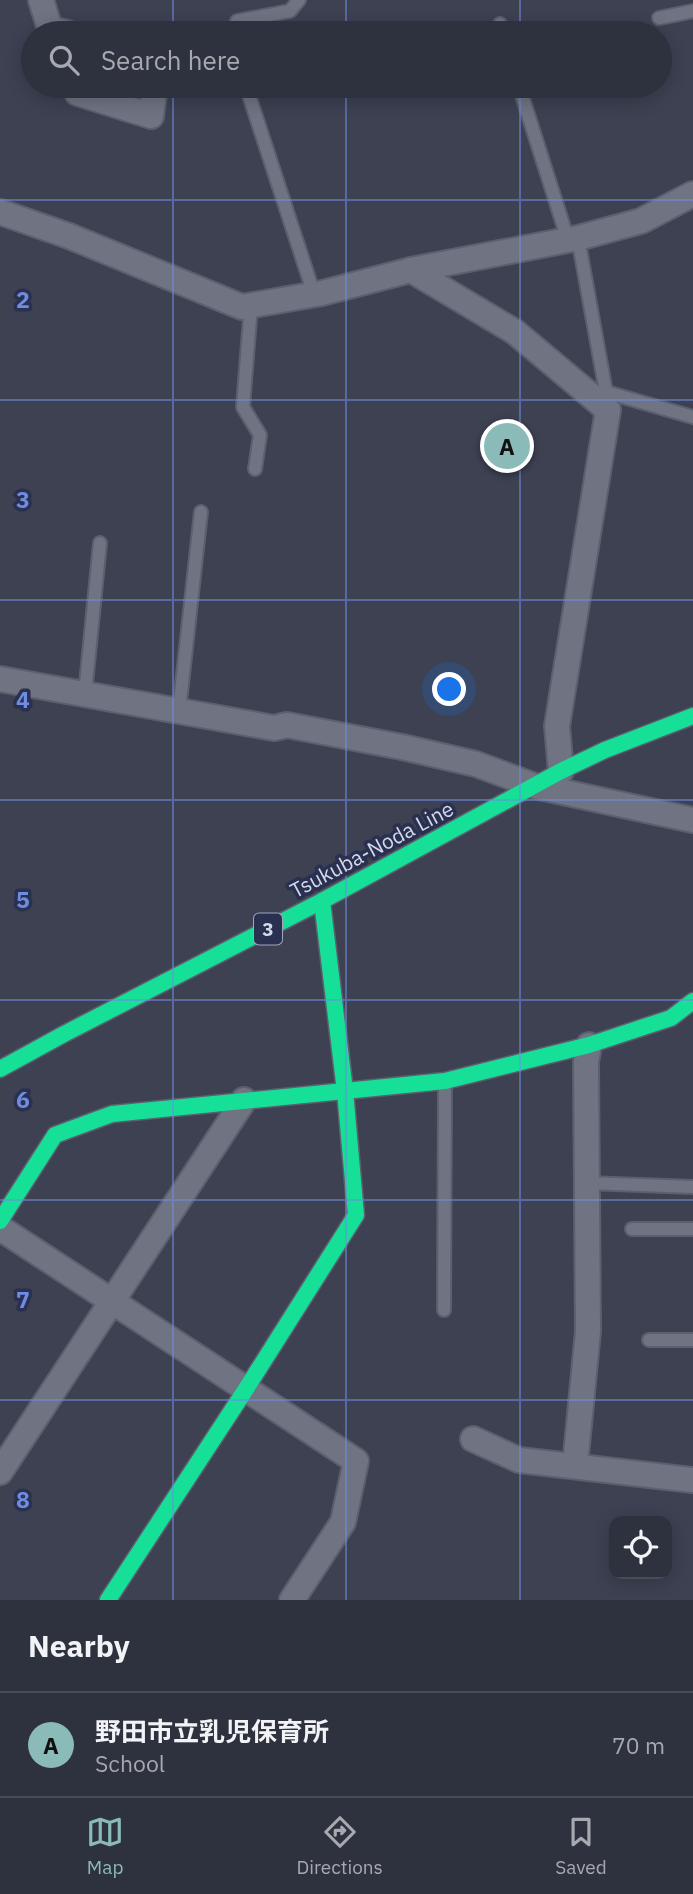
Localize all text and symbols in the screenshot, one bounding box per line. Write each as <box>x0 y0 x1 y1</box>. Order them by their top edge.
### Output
search box <box>21 21 672 98</box>
icon: search <box>45 41 83 79</box>
text: Search here <box>101 43 240 77</box>
text: 2 <box>16 284 30 314</box>
pin: A <box>484 420 530 472</box>
text: 3 <box>16 484 30 514</box>
your location <box>432 672 466 706</box>
text: 4 <box>16 684 30 714</box>
street label: Tsukuba-Noda Line <box>285 794 458 904</box>
text: 5 <box>16 884 30 914</box>
road number: 3 <box>254 914 282 945</box>
text: 6 <box>16 1084 30 1114</box>
text: 7 <box>16 1284 30 1314</box>
text: 8 <box>16 1484 30 1514</box>
map controls <box>609 1516 672 1579</box>
button: locate <box>609 1516 672 1579</box>
text: Nearby <box>28 1626 130 1665</box>
text: 野田市立乳児保育所 <box>95 1714 329 1748</box>
text: A <box>43 1730 59 1760</box>
text: 70 m <box>612 1730 665 1760</box>
text: School <box>95 1748 165 1778</box>
tab: Map <box>86 1813 124 1879</box>
tab: Directions <box>296 1813 383 1879</box>
tab: Saved <box>555 1813 607 1879</box>

